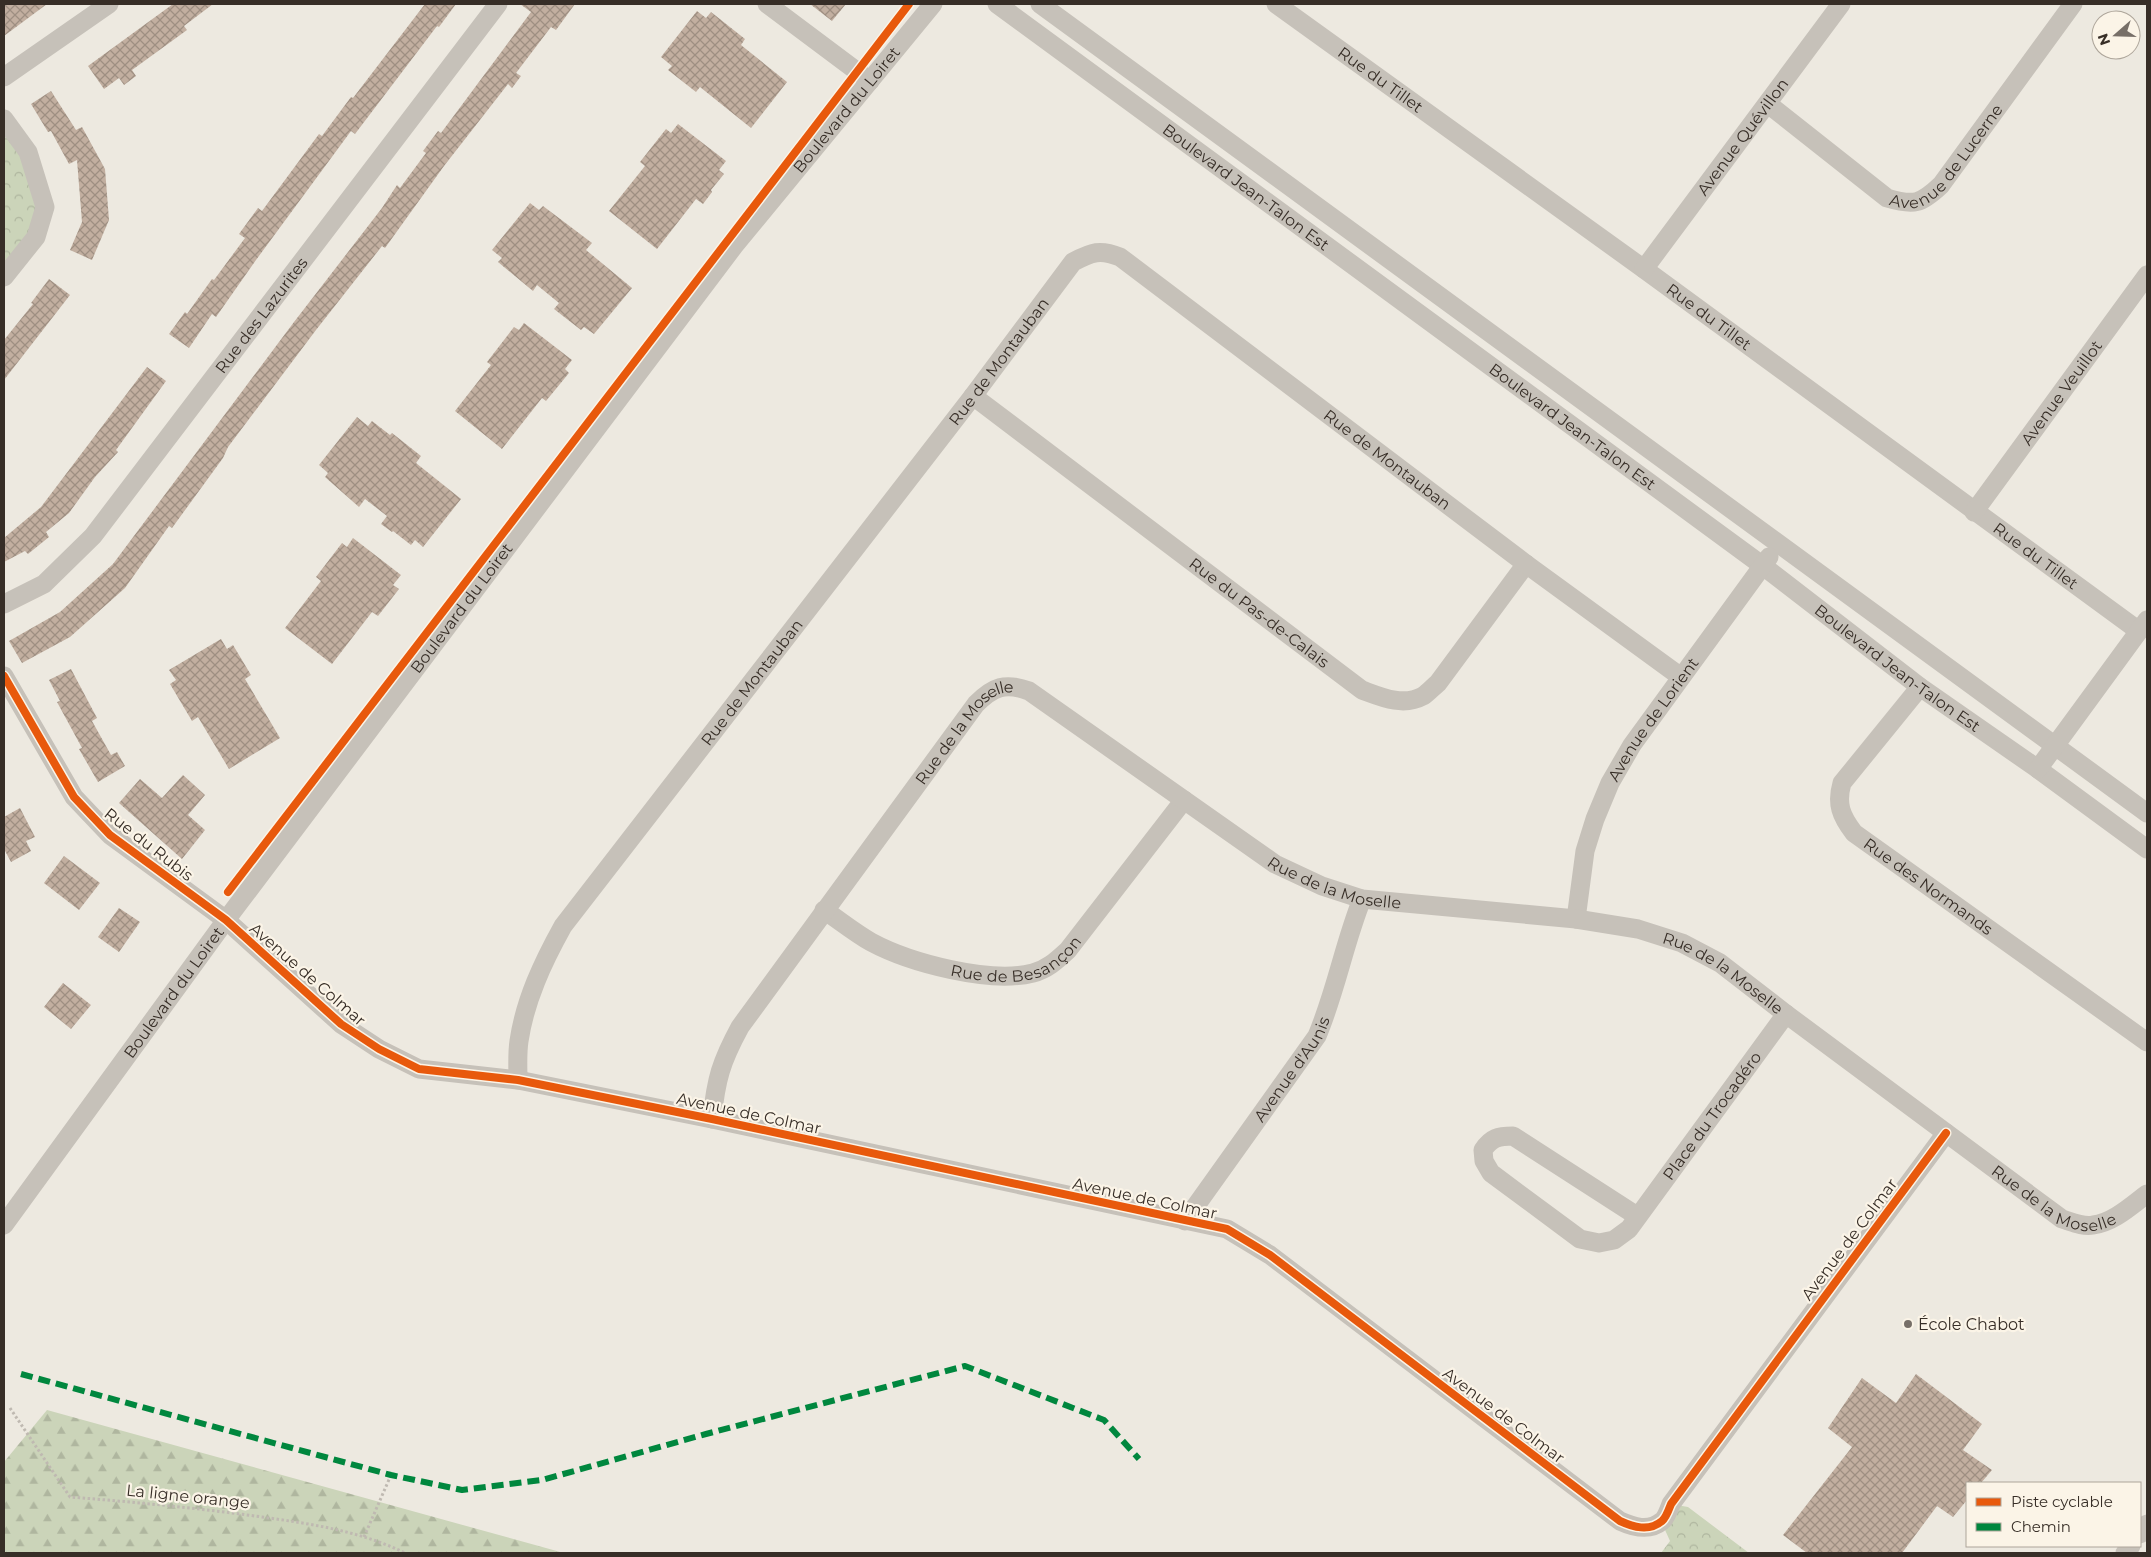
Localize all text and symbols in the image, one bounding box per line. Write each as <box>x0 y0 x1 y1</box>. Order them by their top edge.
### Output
north arrow <box>2091 10 2141 60</box>
text: N <box>2093 31 2114 48</box>
street label: Boulevard du Loiret <box>789 42 904 177</box>
street label: Rue du Tillet <box>1334 43 1427 117</box>
street label: Avenue Quévillon <box>1693 75 1792 199</box>
street label: Avenue de Lucerne <box>1887 101 2007 213</box>
street label: Boulevard Jean-Talon Est <box>1159 120 1333 255</box>
street label: Rue des Lazurites <box>211 253 312 377</box>
street label: Rue du Tillet <box>1663 280 1755 355</box>
street label: Rue de Montauban <box>945 294 1053 429</box>
street label: Avenue Veuillot <box>2017 336 2106 449</box>
street label: Boulevard Jean-Talon Est <box>1485 359 1660 494</box>
street label: Rue de Montauban <box>1320 405 1455 514</box>
street label: Rue du Tillet <box>1989 519 2082 594</box>
street label: Boulevard du Loiret <box>407 539 517 677</box>
street label: Rue du Pas-de-Calais <box>1185 554 1333 672</box>
street label: Boulevard Jean-Talon Est <box>1811 600 1984 736</box>
street label: Rue de Montauban <box>697 616 807 750</box>
street label: Avenue de Lorient <box>1604 654 1703 785</box>
street label: Rue de la Moselle <box>911 678 1013 788</box>
street label: Rue du Rubis <box>101 804 197 885</box>
street label: Rue des Normands <box>1860 834 1996 939</box>
street label: Rue de la Moselle <box>1264 853 1402 913</box>
street label: Avenue de Colmar <box>246 919 370 1030</box>
street label: Boulevard du Loiret <box>120 923 228 1062</box>
street label: Rue de la Moselle <box>1660 928 1787 1018</box>
street label: Rue de Besançon <box>949 932 1085 986</box>
street label: Avenue d'Aunis <box>1250 1014 1334 1125</box>
street label: Place du Trocadéro <box>1659 1048 1765 1184</box>
street label: Avenue de Colmar <box>675 1089 823 1138</box>
street label: Rue de la Moselle <box>1988 1161 2119 1236</box>
street label: Avenue de Colmar <box>1071 1174 1219 1223</box>
street label: Avenue de Colmar <box>1797 1175 1901 1304</box>
place label: École Chabot <box>1918 1315 2025 1334</box>
marker: École Chabot <box>1902 1318 1914 1330</box>
street label: Avenue de Colmar <box>1439 1363 1568 1467</box>
street label: La ligne orange <box>125 1481 251 1512</box>
legend <box>1966 1482 2141 1547</box>
text: Piste cyclable <box>2011 1492 2113 1511</box>
text: Chemin <box>2011 1517 2071 1536</box>

